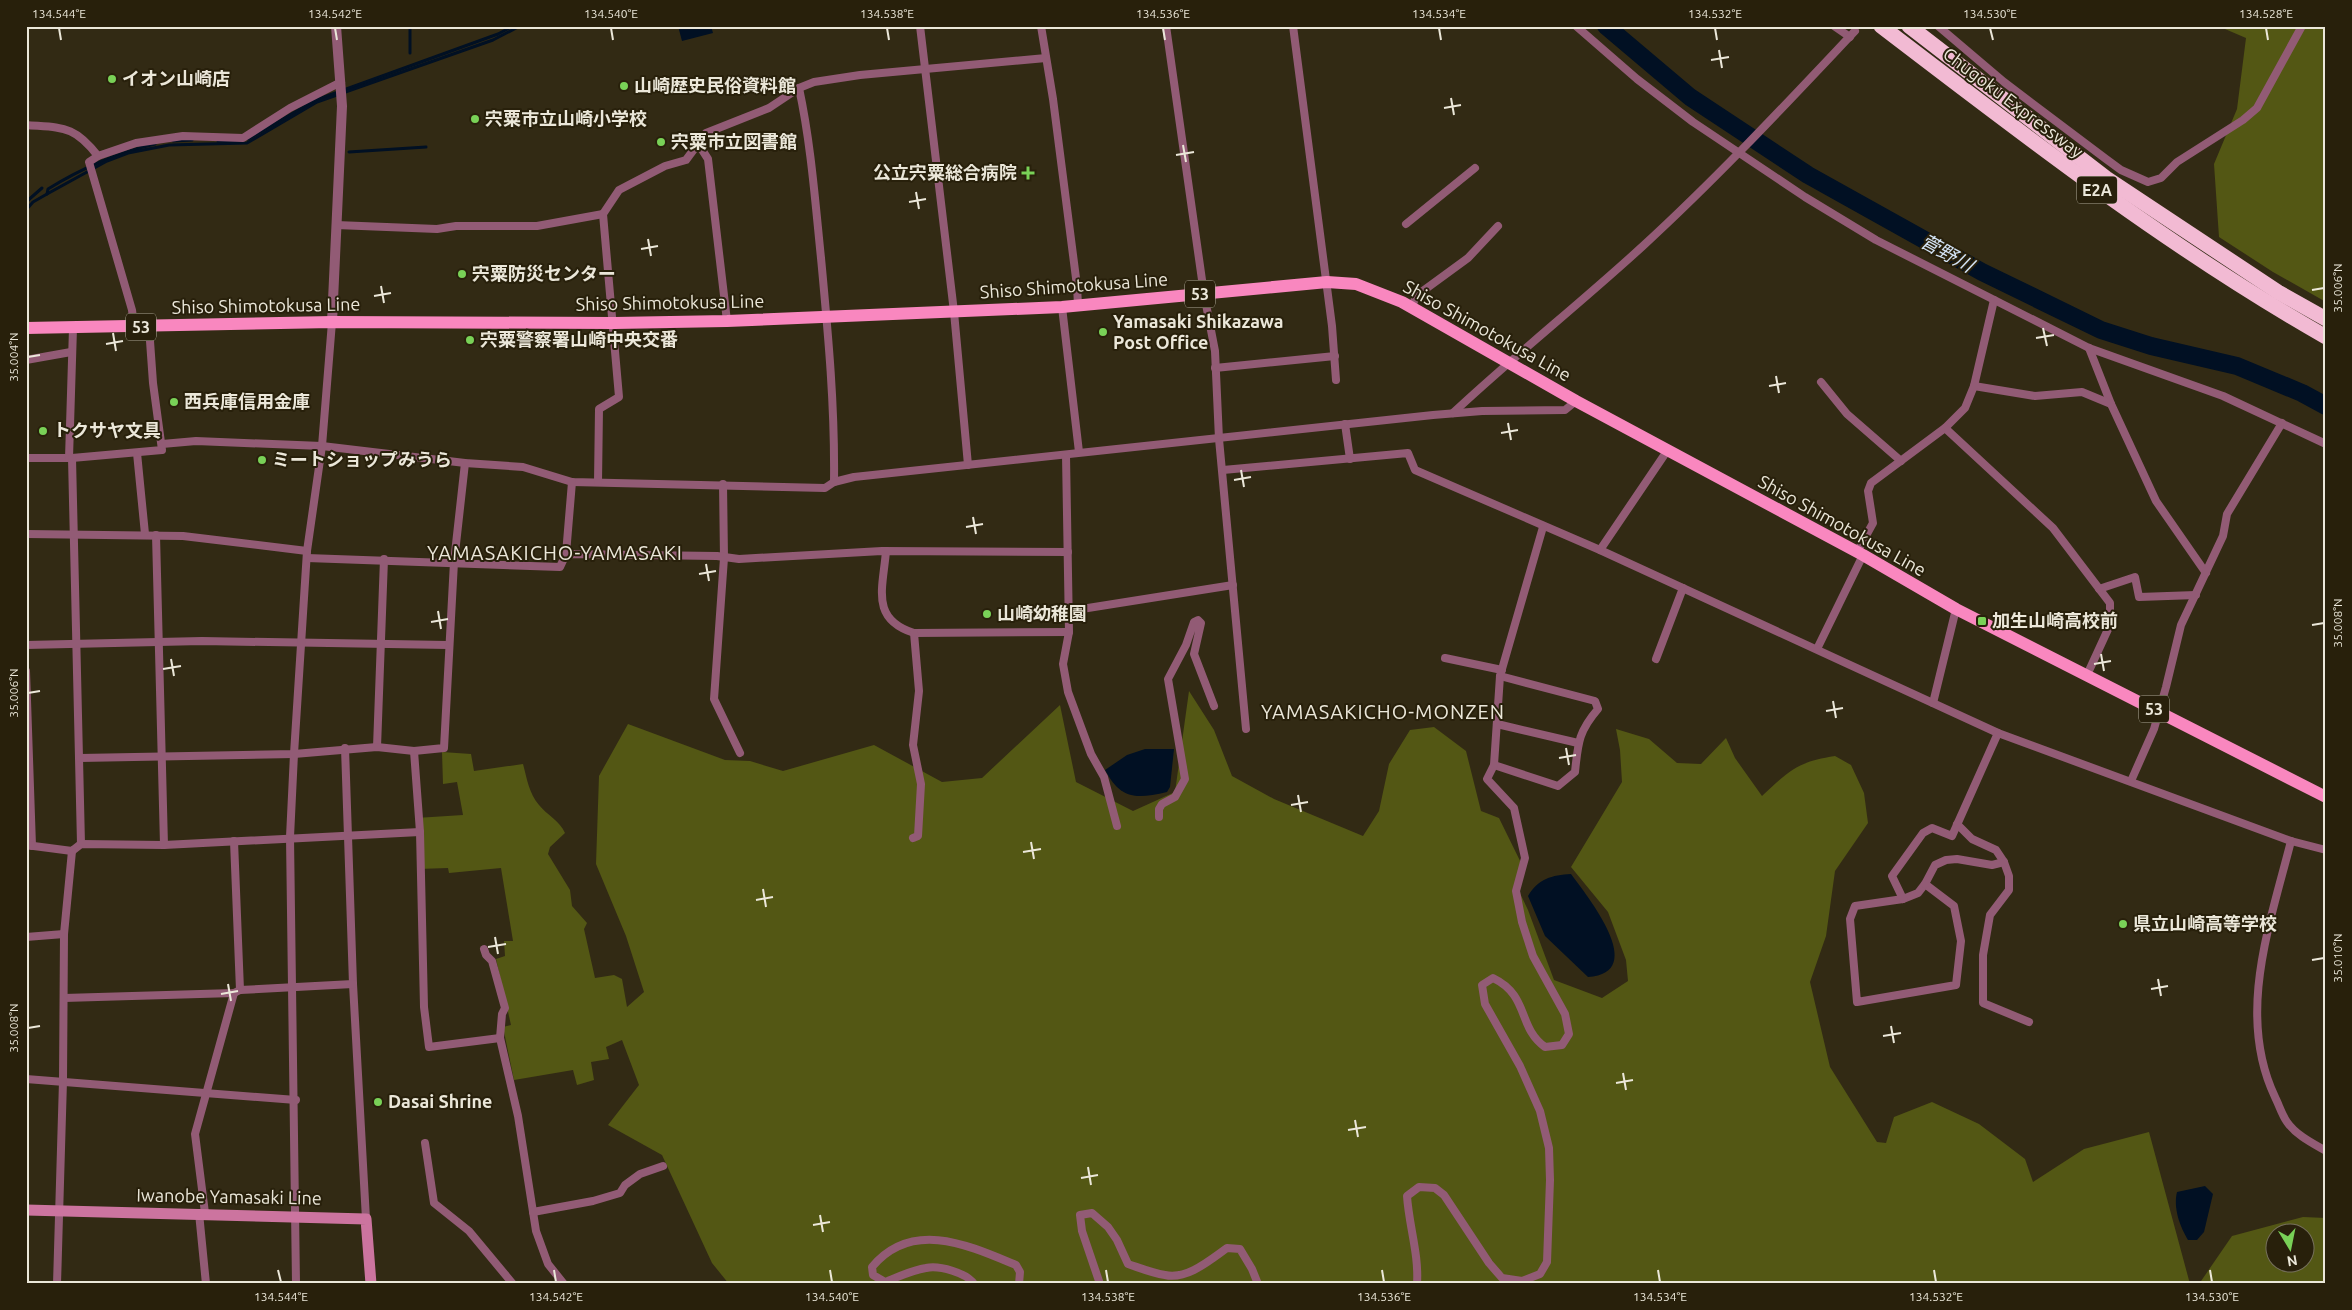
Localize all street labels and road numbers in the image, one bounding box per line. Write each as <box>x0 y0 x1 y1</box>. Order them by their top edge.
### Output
street label: Chugoku Expressway <box>1940 43 2088 162</box>
road number: E2A <box>2077 176 2117 204</box>
street label: Shiso Shimotokusa Line <box>979 268 1169 302</box>
street label: Shiso Shimotokusa Line <box>1400 276 1575 385</box>
road number: 53 <box>1185 280 1215 308</box>
street label: Shiso Shimotokusa Line <box>576 290 764 314</box>
street label: Shiso Shimotokusa Line <box>172 293 360 317</box>
road number: 53 <box>126 314 156 341</box>
street label: Shiso Shimotokusa Line <box>1755 471 1930 580</box>
road number: 53 <box>2139 696 2169 722</box>
street label: Iwanobe Yamasaki Line <box>136 1184 322 1208</box>

